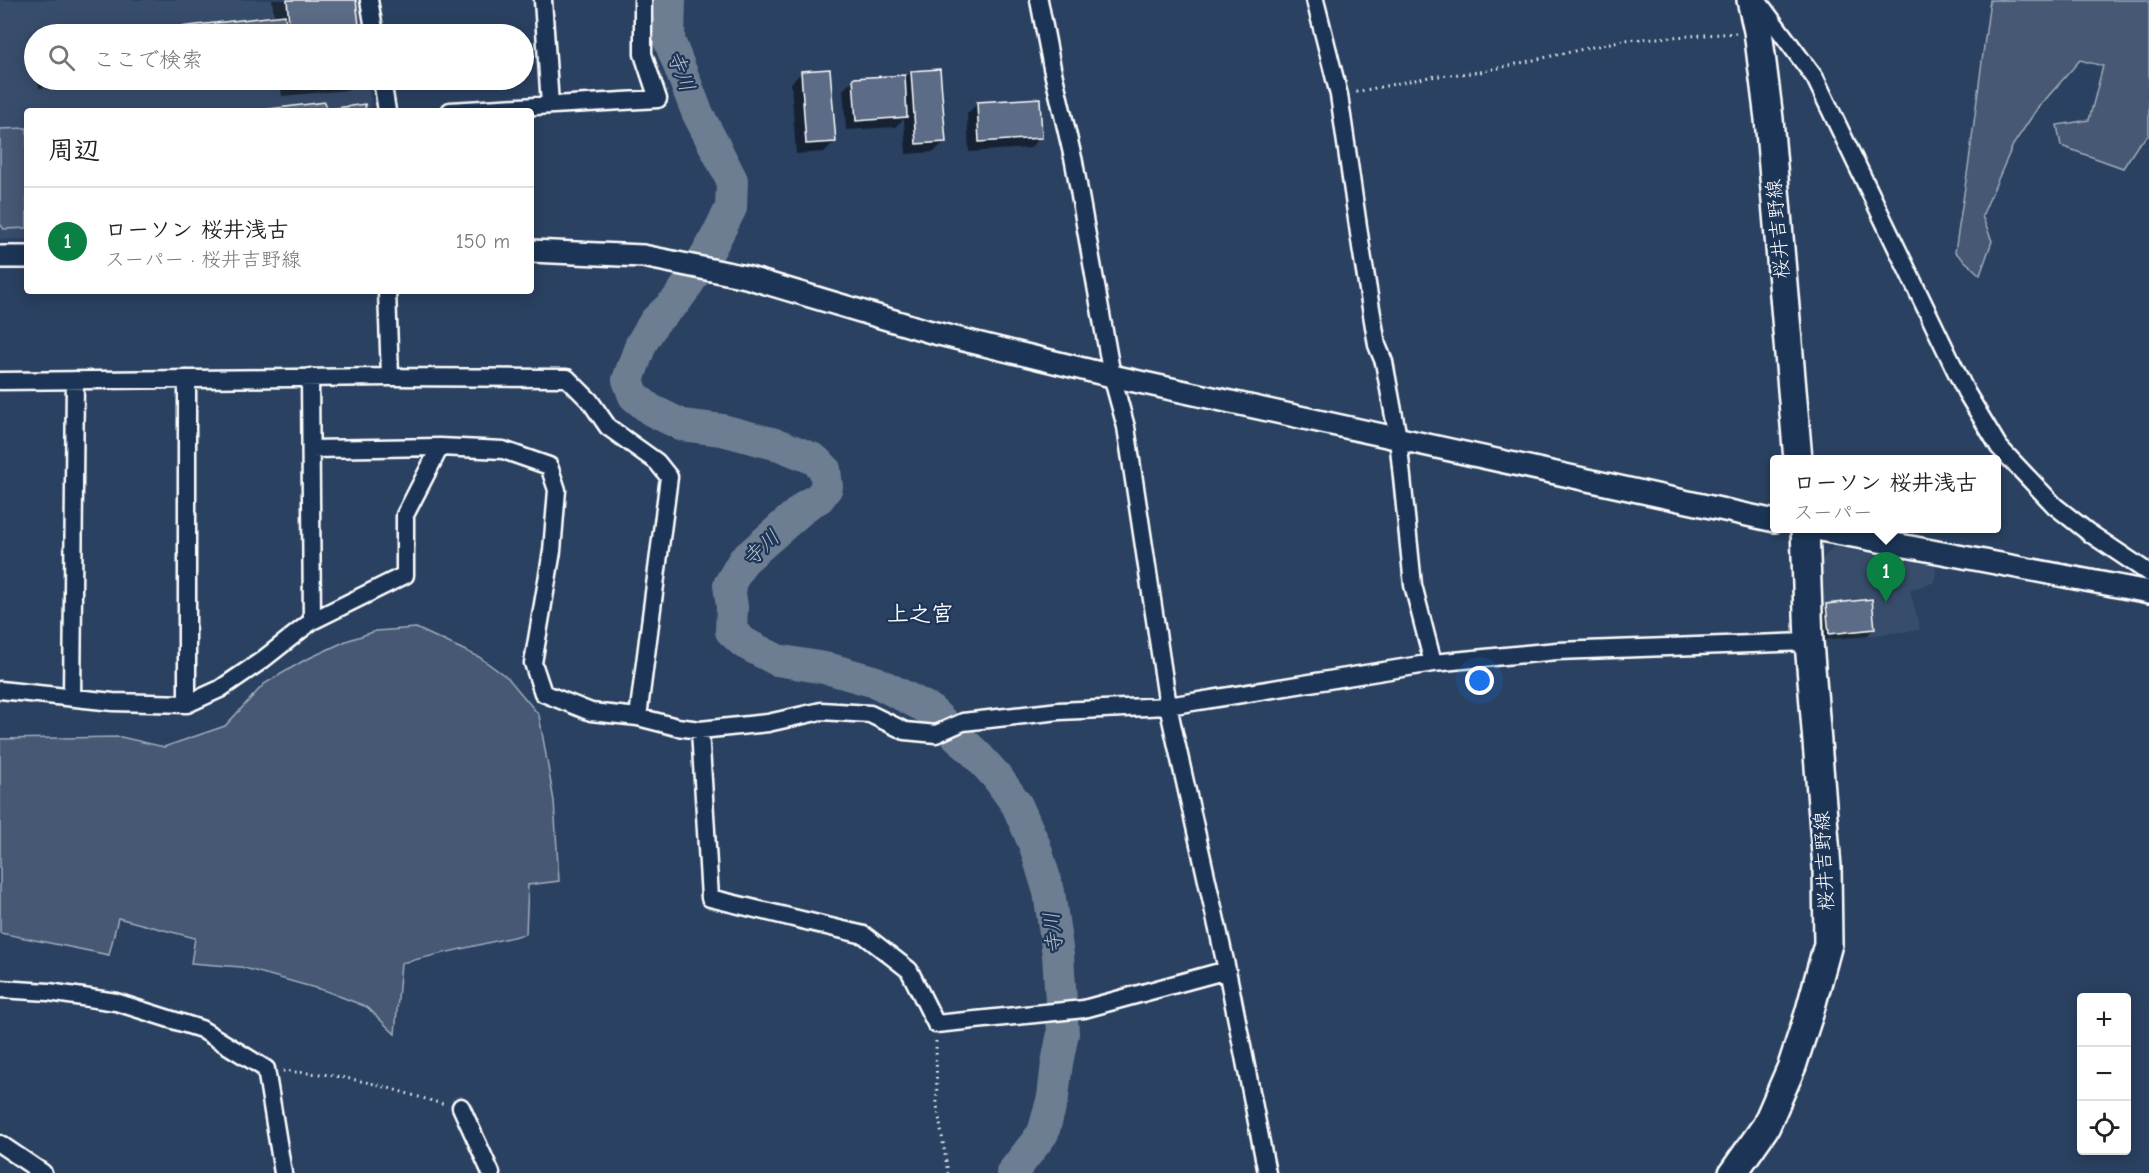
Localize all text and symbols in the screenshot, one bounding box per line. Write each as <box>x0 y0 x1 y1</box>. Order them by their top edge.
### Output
search box <box>24 24 534 90</box>
icon: search <box>45 41 78 74</box>
text: ここで検索 <box>93 47 203 73</box>
water label: 寺川 <box>662 47 700 95</box>
text: 周辺 <box>48 136 100 166</box>
street label: 桜井吉野線 <box>1762 178 1794 280</box>
text: ローソン 桜井浅古 <box>105 217 289 243</box>
text: 1 <box>64 230 71 253</box>
text: 150 m <box>456 230 510 253</box>
text: スーパー · 桜井吉野線 <box>105 248 301 271</box>
popup <box>1770 455 2001 533</box>
text: ローソン 桜井浅古 <box>1794 470 1977 496</box>
text: スーパー <box>1794 501 1873 524</box>
water label: 寺川 <box>737 525 785 571</box>
pin: 1 <box>1866 552 1906 602</box>
district label: 上之宮 <box>887 601 953 627</box>
your location <box>1465 666 1494 695</box>
street label: 桜井吉野線 <box>1810 810 1838 912</box>
water label: 寺川 <box>1039 911 1067 955</box>
map controls <box>2077 993 2131 1155</box>
button: + <box>2077 993 2131 1047</box>
button: − <box>2077 1047 2131 1101</box>
button: locate <box>2077 1101 2131 1155</box>

